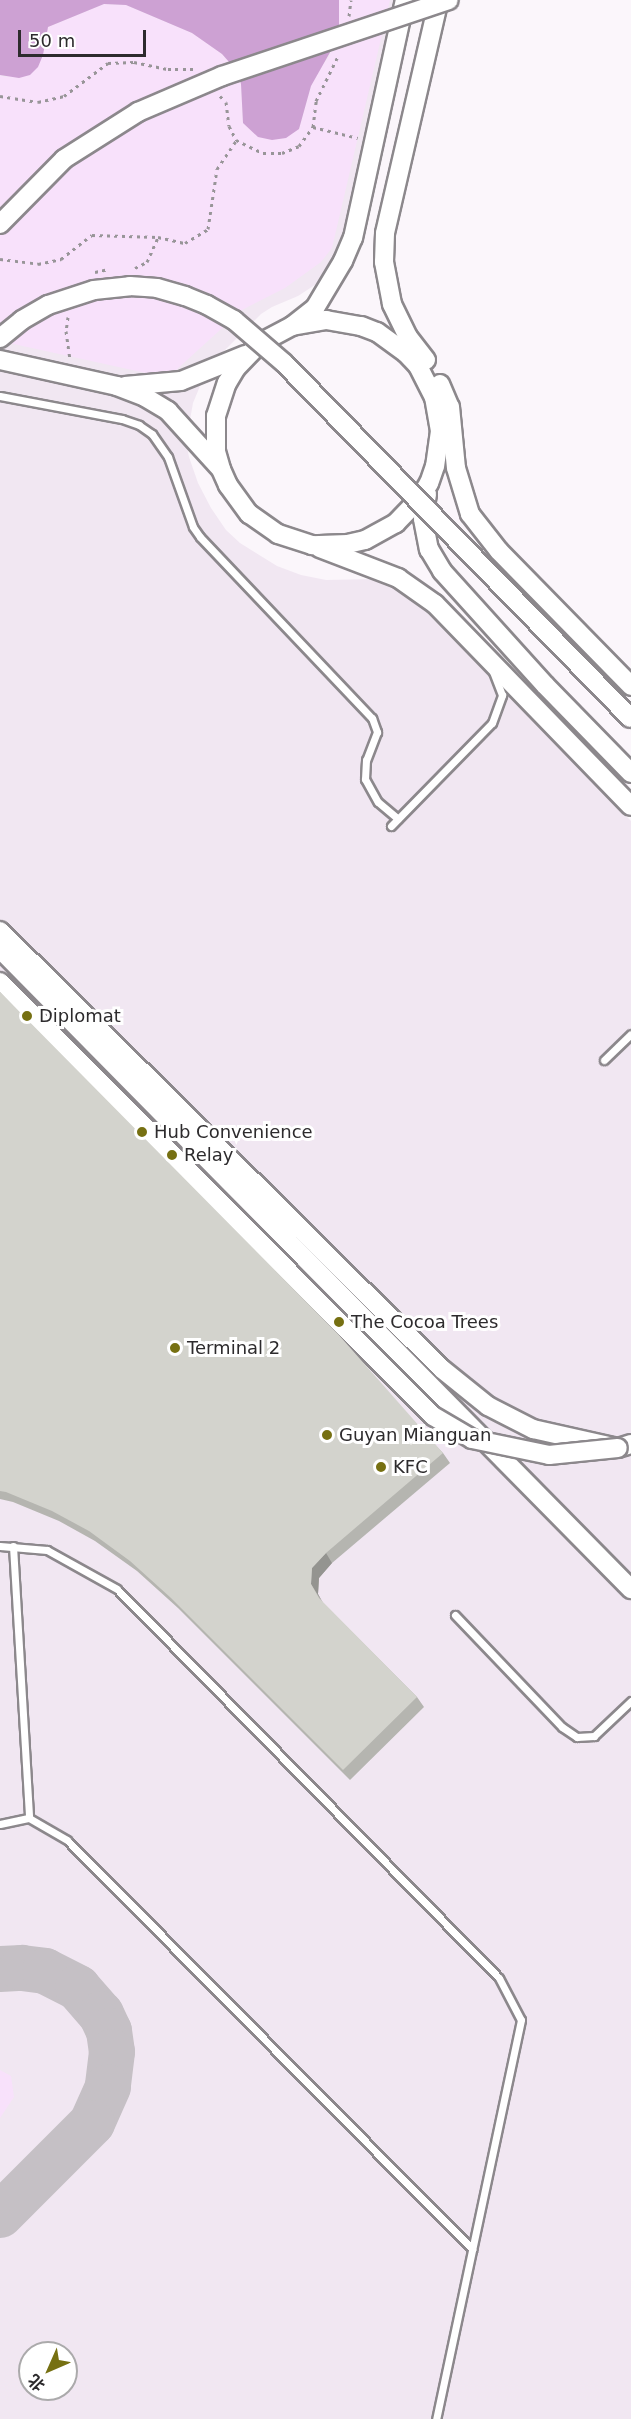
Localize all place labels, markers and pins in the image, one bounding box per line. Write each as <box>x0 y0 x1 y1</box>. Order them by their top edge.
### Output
place label: Diplomat <box>39 1005 121 1027</box>
marker: Diplomat <box>20 1009 34 1023</box>
place label: Hub Convenience <box>154 1121 313 1143</box>
marker: Hub Convenience <box>135 1125 149 1139</box>
place label: Relay <box>184 1144 233 1166</box>
marker: Relay <box>165 1148 179 1162</box>
place label: The Cocoa Trees <box>351 1311 498 1333</box>
marker: The Cocoa Trees <box>332 1315 346 1329</box>
place label: Terminal 2 <box>187 1337 280 1359</box>
marker: Terminal 2 <box>168 1341 182 1355</box>
place label: Guyan Mianguan <box>339 1424 491 1446</box>
marker: Guyan Mianguan <box>320 1428 334 1442</box>
place label: KFC <box>393 1456 428 1478</box>
marker: KFC <box>374 1460 388 1474</box>

